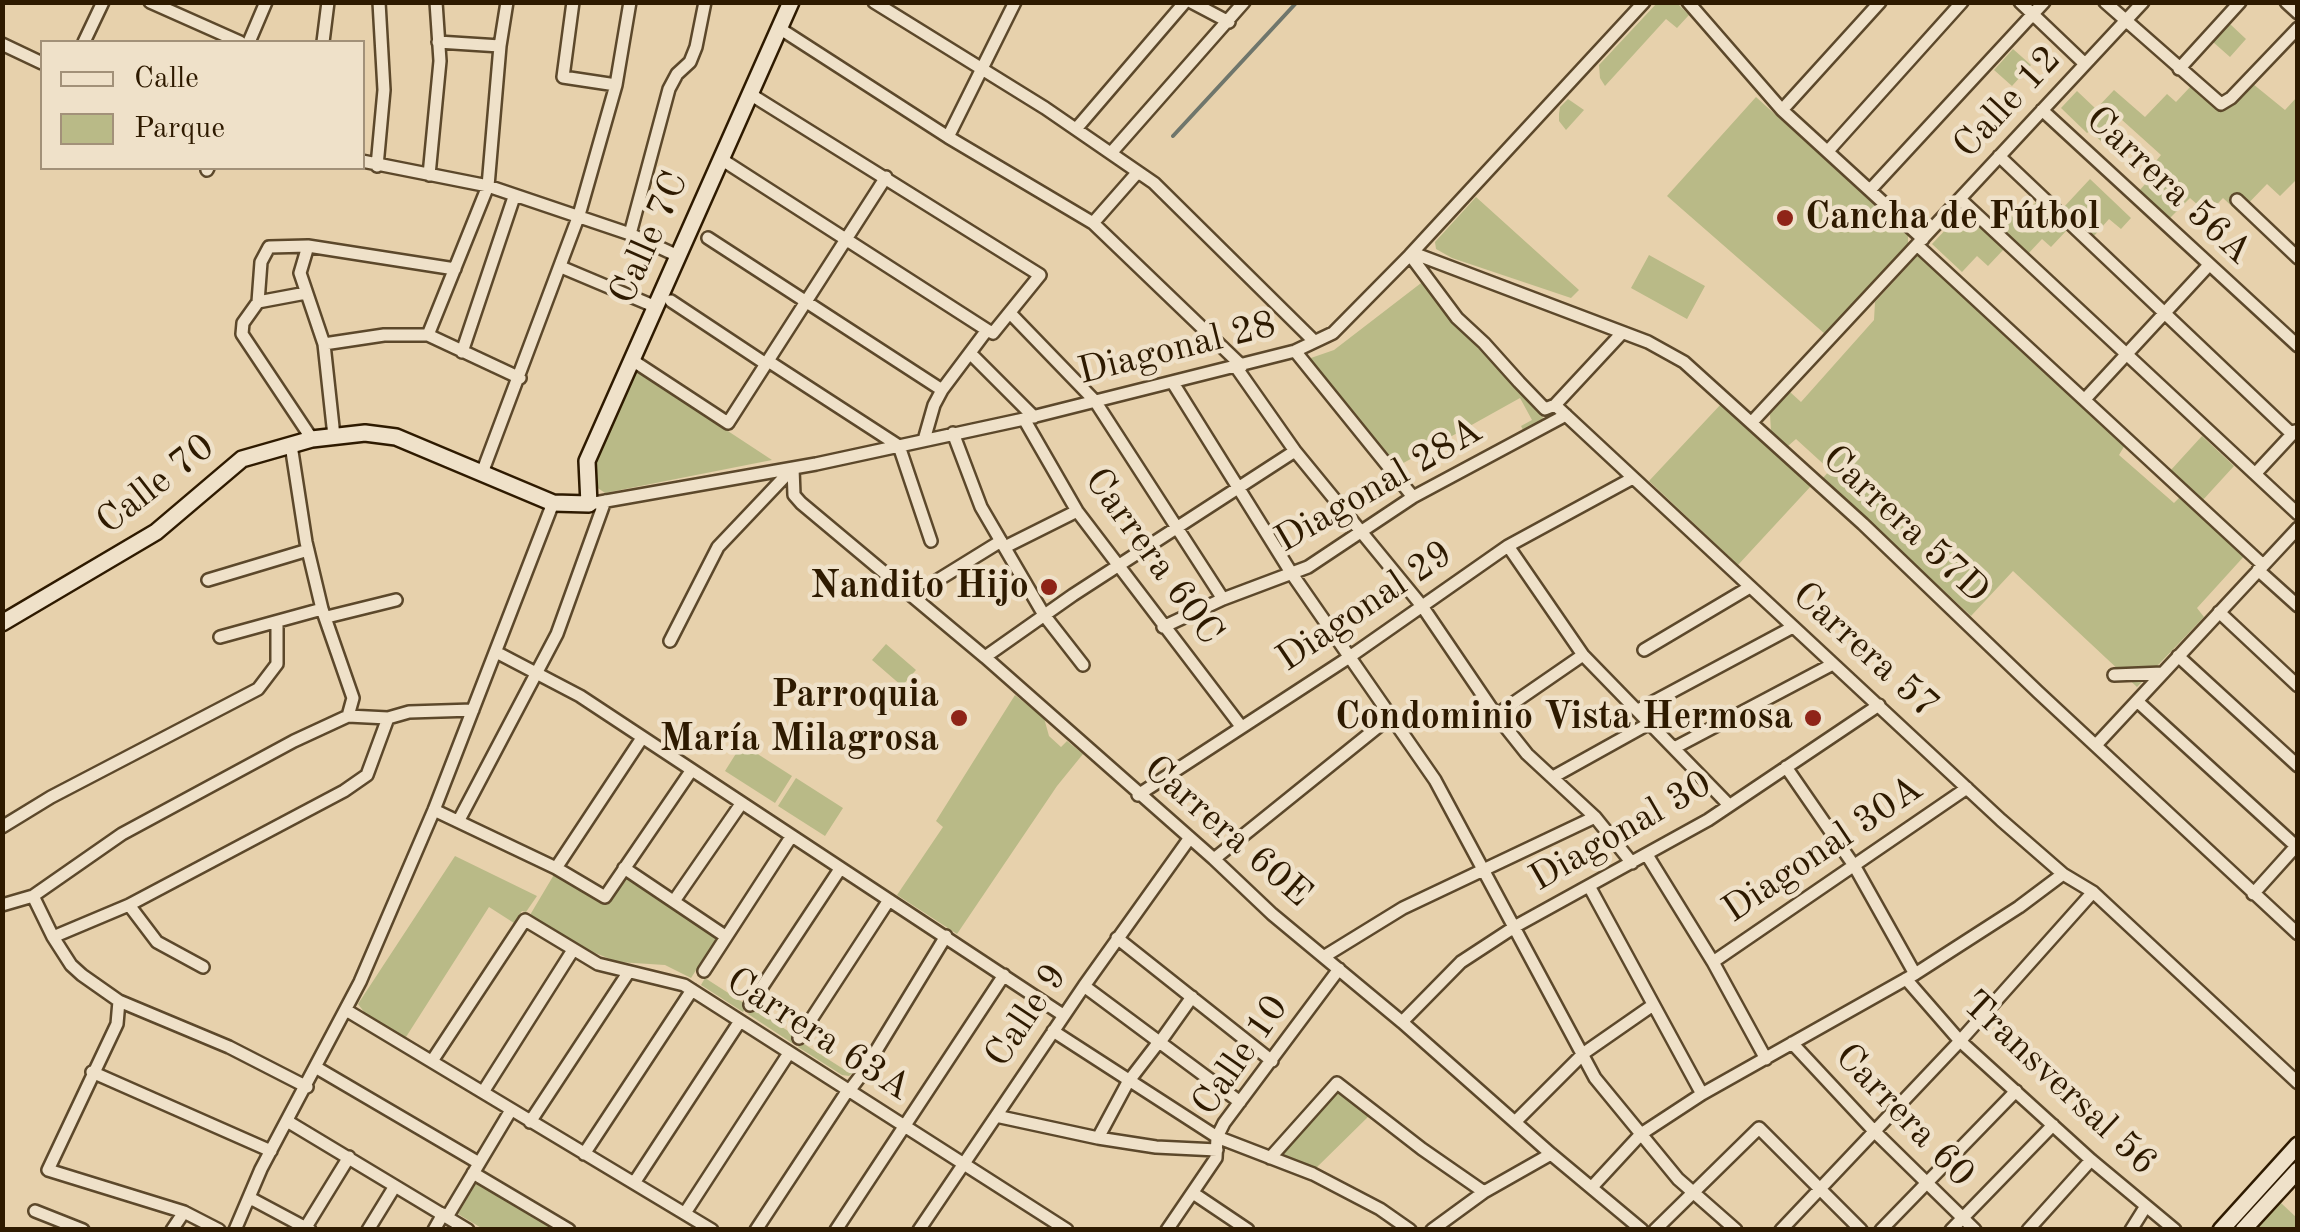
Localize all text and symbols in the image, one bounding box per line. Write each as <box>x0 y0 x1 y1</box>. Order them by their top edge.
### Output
street label: Calle 12 <box>1945 37 2071 169</box>
legend <box>40 40 365 170</box>
text: Calle <box>134 64 199 94</box>
street label: Carrera 56A <box>2075 97 2261 275</box>
text: Parque <box>134 114 225 144</box>
street label: Calle 7C <box>601 165 699 311</box>
place label: Cancha de Fútbol <box>1805 195 2100 241</box>
marker: Cancha de Fútbol <box>1774 207 1796 229</box>
street label: Diagonal 28 <box>1073 302 1281 396</box>
street label: Diagonal 28A <box>1267 408 1491 564</box>
street label: Calle 70 <box>88 425 224 545</box>
street label: Carrera 57D <box>1812 436 1998 614</box>
street label: Carrera 60C <box>1074 460 1232 654</box>
street label: Diagonal 29 <box>1268 532 1462 682</box>
place label: Nandito Hijo <box>810 564 1029 610</box>
street label: Carrera 57 <box>1782 573 1948 729</box>
marker: Nandito Hijo <box>1038 576 1060 598</box>
place label: Parroquia María Milagrosa <box>660 673 939 762</box>
place label: Condominio Vista Hermosa <box>1335 695 1793 741</box>
marker: Parroquia María Milagrosa <box>948 707 970 729</box>
marker: Condominio Vista Hermosa <box>1802 707 1824 729</box>
street label: Carrera 60E <box>1133 747 1321 917</box>
street label: Diagonal 30 <box>1522 762 1720 902</box>
street label: Diagonal 30A <box>1714 766 1932 934</box>
street label: Calle 9 <box>976 956 1078 1076</box>
street label: Carrera 63A <box>717 958 919 1112</box>
street label: Transversal 56 <box>1952 982 2166 1186</box>
street label: Calle 10 <box>1183 987 1299 1125</box>
street label: Carrera 60 <box>1824 1035 1984 1197</box>

